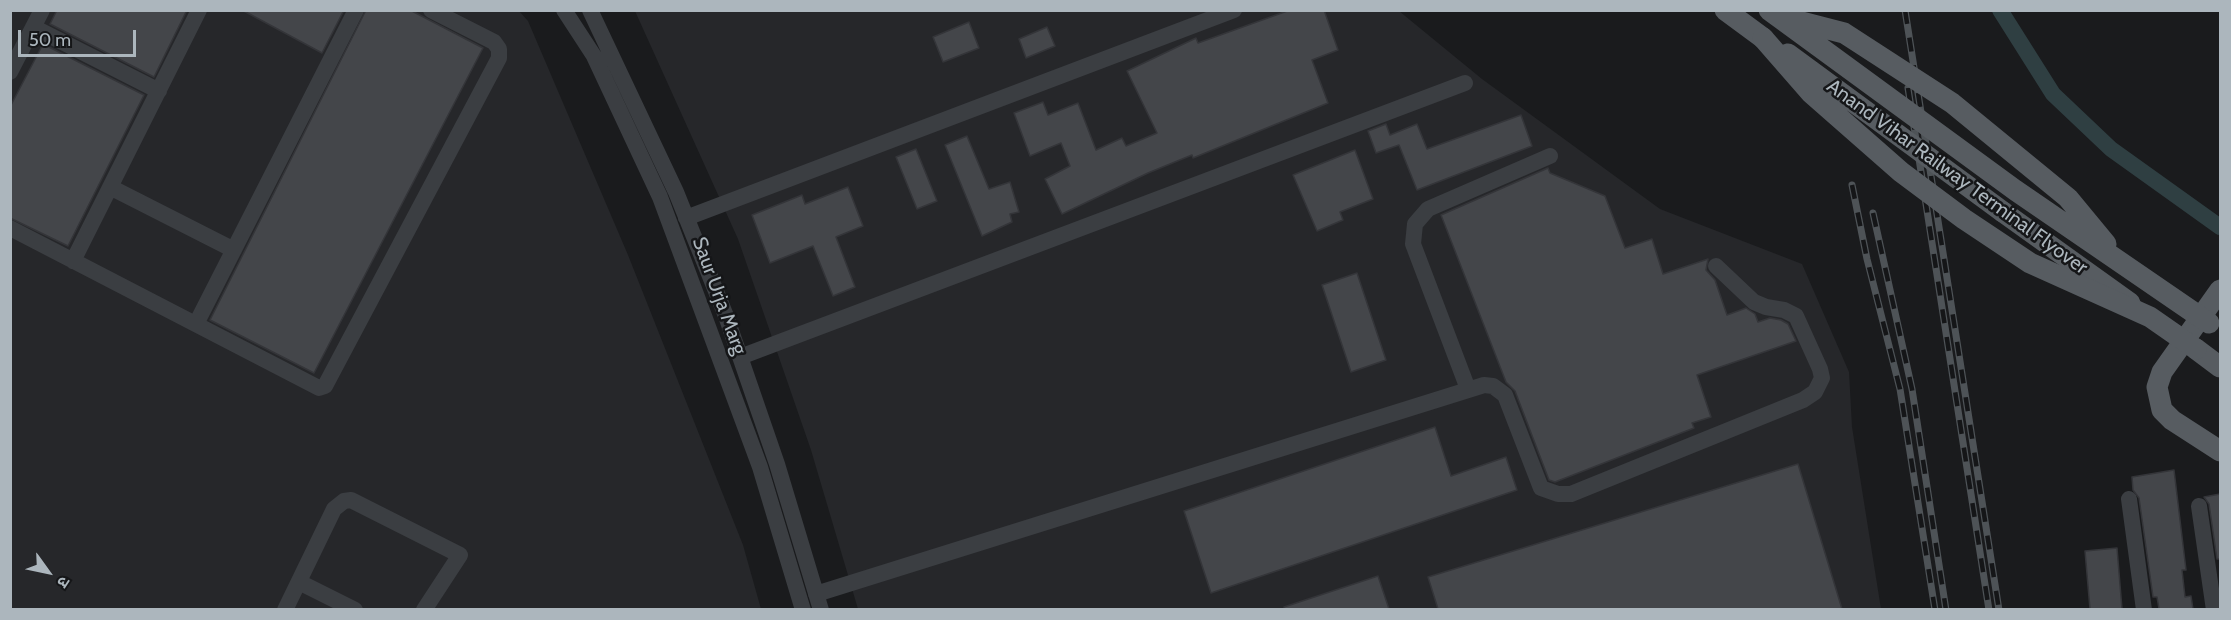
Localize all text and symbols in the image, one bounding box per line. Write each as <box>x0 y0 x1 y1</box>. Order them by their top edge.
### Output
scale bar <box>21 18 140 56</box>
text: 50 m <box>29 29 71 51</box>
street label: Anand Vihar Railway Terminal Flyover <box>1822 74 2092 280</box>
street label: Saur Urja Marg <box>687 234 751 358</box>
north arrow <box>18 542 78 602</box>
text: उ <box>53 573 74 591</box>

